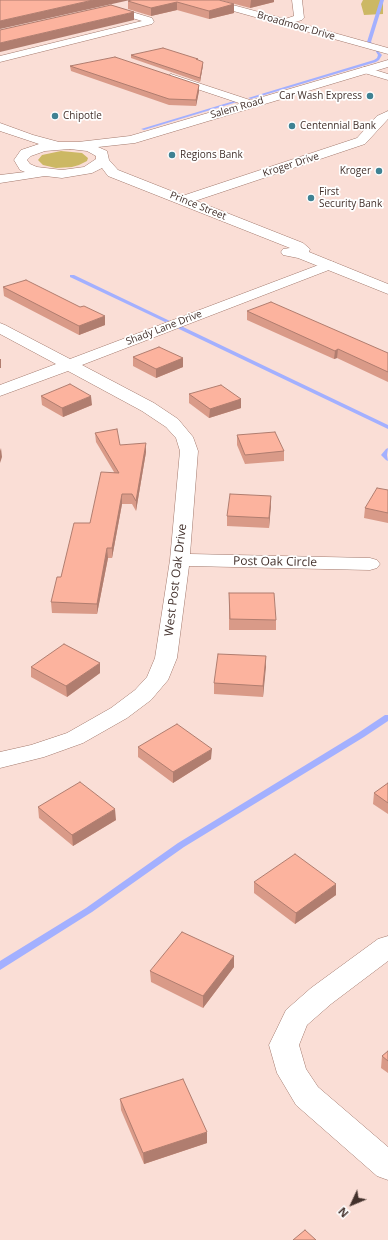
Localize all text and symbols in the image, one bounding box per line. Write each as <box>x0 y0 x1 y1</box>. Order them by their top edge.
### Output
street label: Broadmoor Drive <box>256 9 336 43</box>
place label: Car Wash Express <box>279 90 362 102</box>
marker: Car Wash Express <box>365 91 375 101</box>
street label: Salem Road <box>209 95 265 121</box>
place label: Chipotle <box>63 110 102 122</box>
marker: Chipotle <box>50 111 60 121</box>
place label: Centennial Bank <box>300 120 376 132</box>
marker: Centennial Bank <box>287 121 297 131</box>
place label: Regions Bank <box>180 149 243 161</box>
marker: Regions Bank <box>167 150 177 160</box>
street label: Kroger Drive <box>261 150 321 180</box>
place label: Kroger <box>340 165 371 177</box>
marker: Kroger <box>374 166 384 176</box>
place label: First Security Bank <box>319 186 382 210</box>
street label: Prince Street <box>168 189 228 223</box>
marker: First Security Bank <box>306 193 316 203</box>
street label: Shady Lane Drive <box>124 308 204 348</box>
street label: West Post Oak Drive <box>162 523 190 637</box>
street label: Post Oak Circle <box>233 554 317 570</box>
north arrow <box>332 1184 372 1224</box>
text: N <box>335 1204 352 1221</box>

